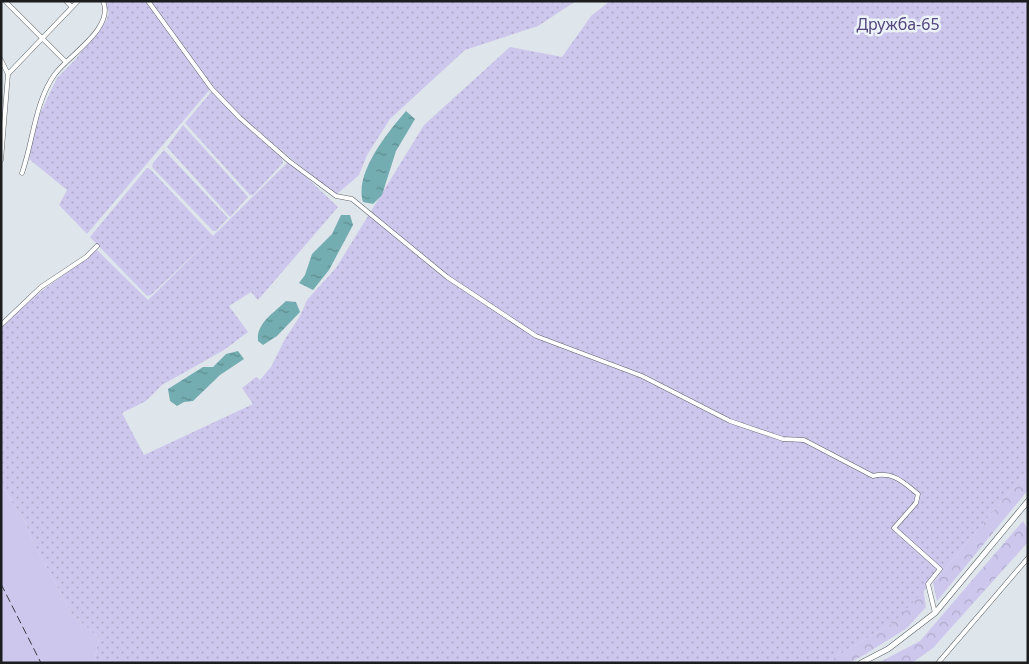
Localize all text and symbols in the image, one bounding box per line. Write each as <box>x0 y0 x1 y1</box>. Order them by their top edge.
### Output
park label: Дружба-65 <box>856 13 940 35</box>

